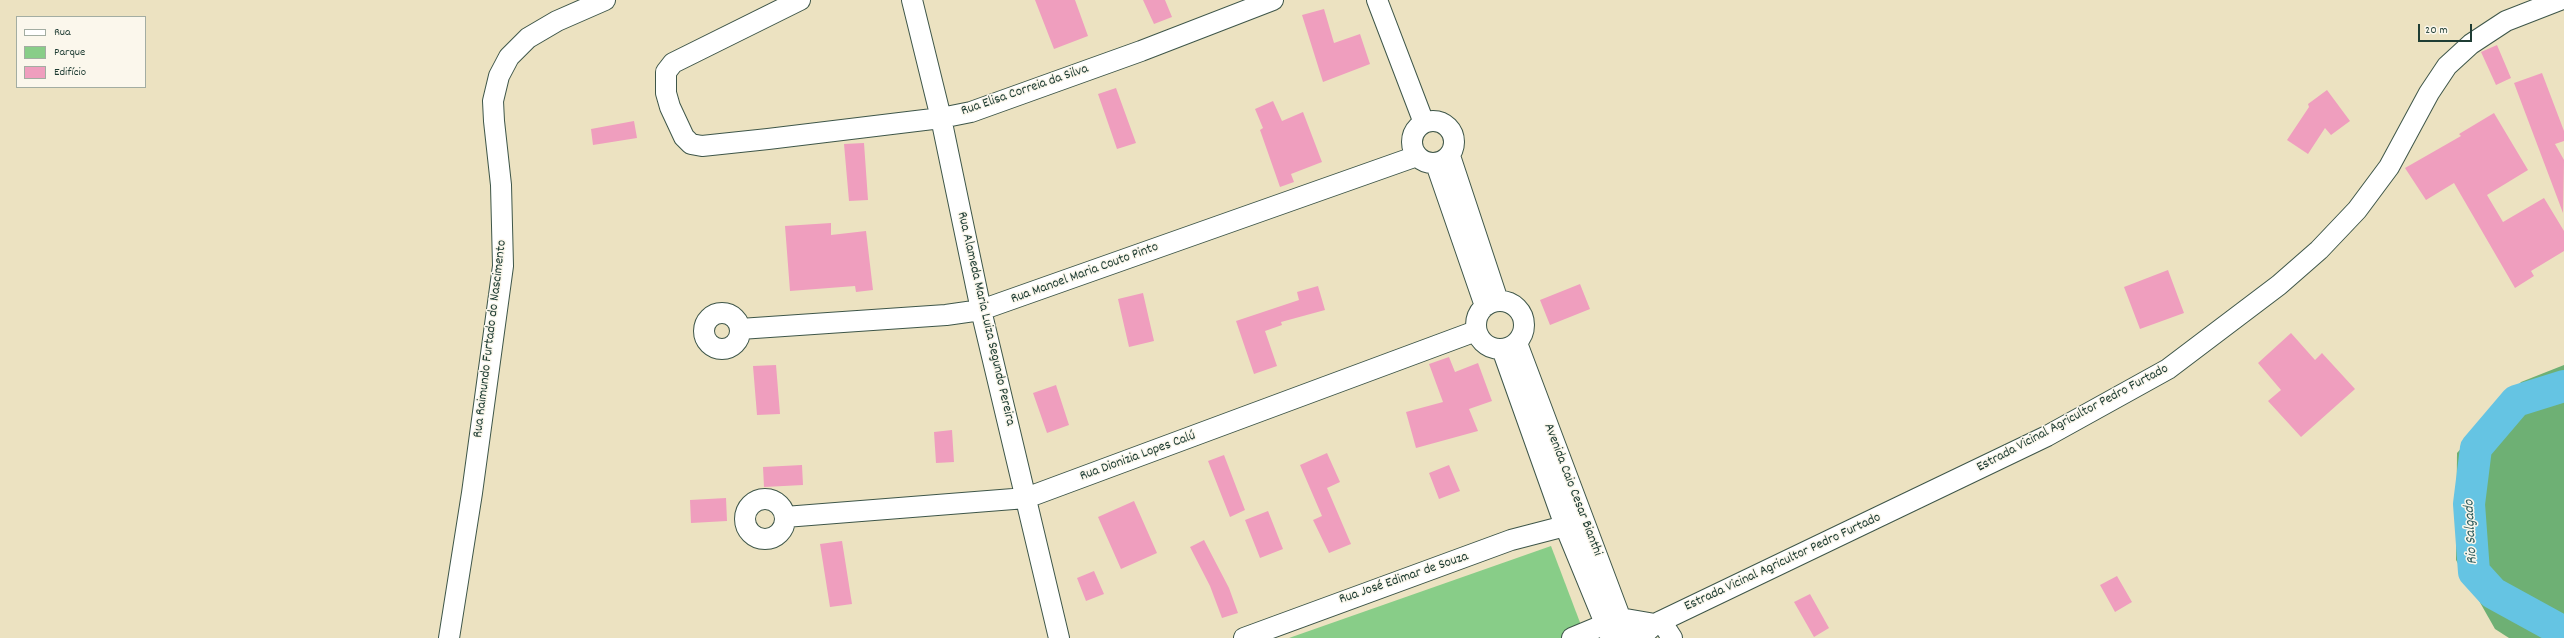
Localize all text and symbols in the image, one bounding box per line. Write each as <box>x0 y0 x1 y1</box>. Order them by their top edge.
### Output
legend <box>16 16 146 88</box>
scale bar <box>2420 16 2474 42</box>
text: 20 m <box>2425 22 2448 39</box>
text: Rua <box>54 24 71 41</box>
text: Parque <box>54 44 85 61</box>
street label: Rua Elisa Correia da Silva <box>959 61 1091 121</box>
text: Edifício <box>54 64 86 81</box>
street label: Rua Alameda Maria Luiza Segundo Pereira <box>952 210 1018 428</box>
street label: Rua Raimundo Furtado do Nascimento <box>471 239 511 439</box>
street label: Rua Manoel Maria Couto Pinto <box>1009 239 1161 309</box>
street label: Estrada Vicinal Agricultor Pedro Furtado <box>1974 361 2172 477</box>
street label: Avenida Caio Cesar Bianthi <box>1539 421 1605 559</box>
street label: Rua Dionizia Lopes Calú <box>1078 428 1198 486</box>
water label: Rio Salgado <box>2461 499 2483 565</box>
street label: Estrada Vicinal Agricultor Pedro Furtado <box>1682 510 1884 616</box>
street label: Rua José Edimar de Souza <box>1337 549 1471 609</box>

